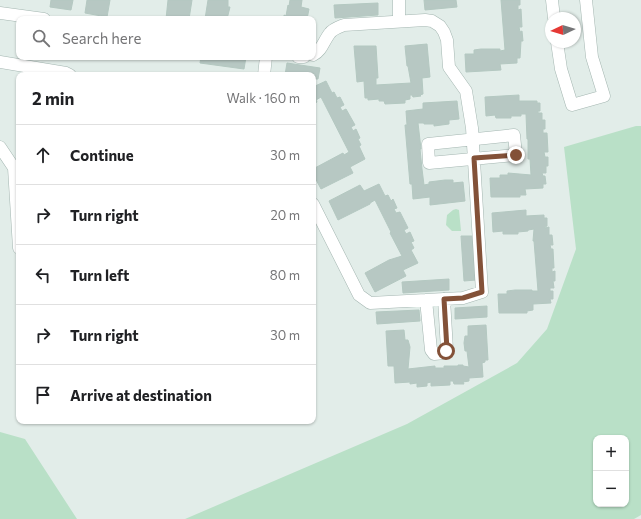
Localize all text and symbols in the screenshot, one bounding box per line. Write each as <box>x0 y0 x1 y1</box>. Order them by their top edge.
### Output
north arrow <box>545 12 581 48</box>
search box <box>16 16 316 60</box>
icon: search <box>30 27 52 49</box>
text: Search here <box>62 29 141 47</box>
text: 2 min <box>32 88 74 109</box>
text: Walk · 160 m <box>226 90 300 106</box>
icon: ahead <box>32 144 54 166</box>
text: Continue <box>70 146 134 164</box>
route end <box>507 146 525 164</box>
text: 30 m <box>270 147 300 163</box>
icon: right <box>32 204 54 226</box>
text: Turn right <box>70 206 139 224</box>
text: 20 m <box>271 207 300 223</box>
icon: left <box>32 264 54 286</box>
text: Turn left <box>70 266 129 284</box>
text: 80 m <box>270 267 300 283</box>
icon: right <box>32 324 54 346</box>
text: Turn right <box>70 326 139 344</box>
text: 30 m <box>270 327 300 343</box>
route start <box>437 342 455 360</box>
icon: arrive <box>32 384 54 406</box>
text: Arrive at destination <box>70 386 212 404</box>
map controls <box>593 435 629 507</box>
button: + <box>593 435 629 471</box>
button: − <box>593 471 629 507</box>

